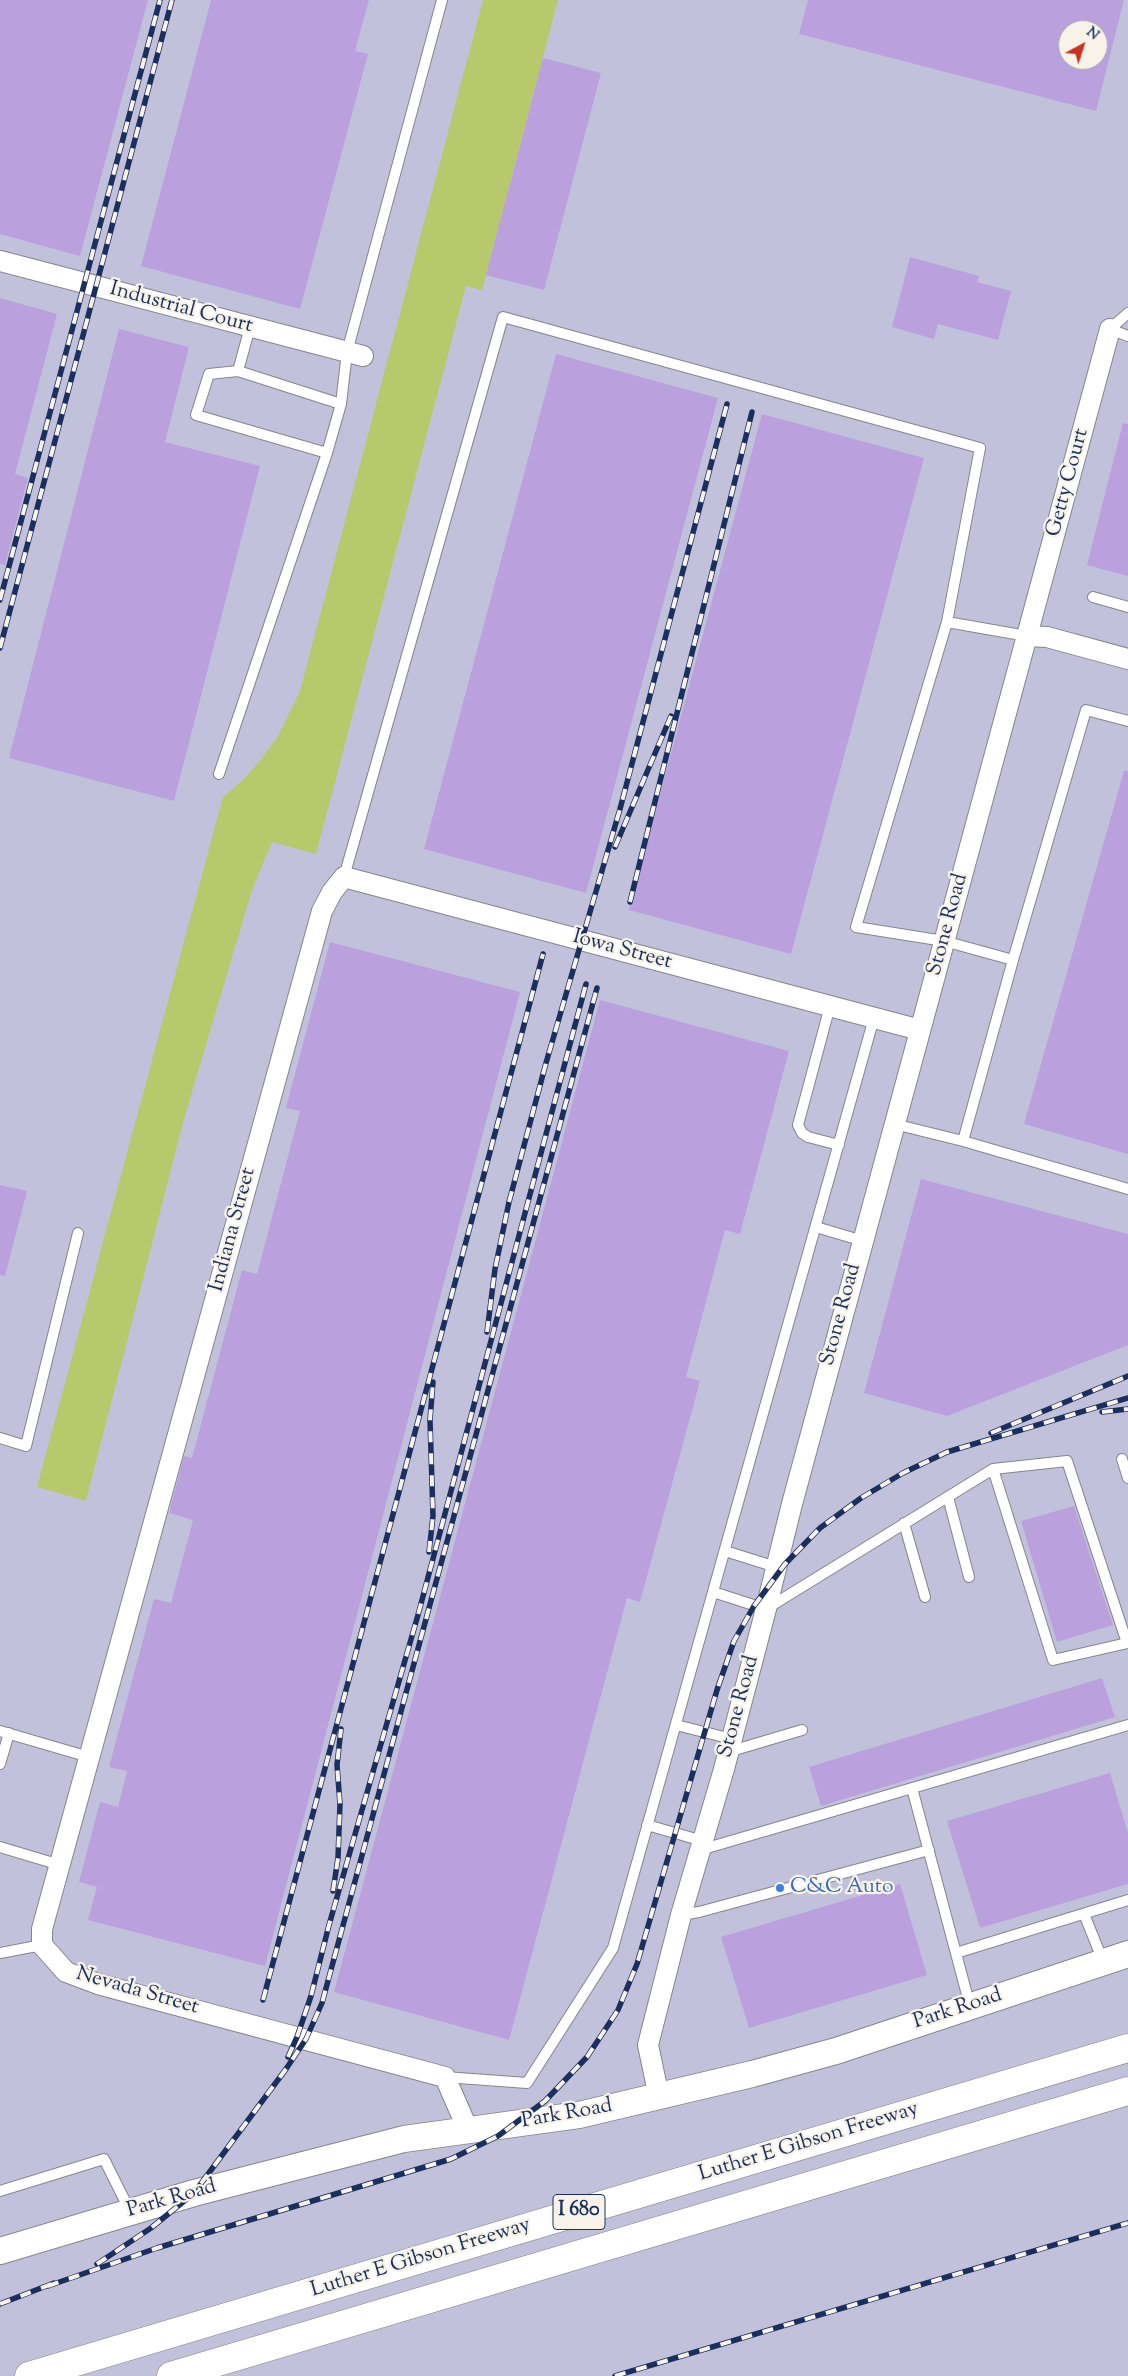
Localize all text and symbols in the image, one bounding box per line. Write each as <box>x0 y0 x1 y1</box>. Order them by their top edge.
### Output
north arrow <box>1058 20 1108 70</box>
text: N <box>1081 23 1103 46</box>
street label: Industrial Court <box>107 278 255 340</box>
street label: Getty Court <box>1042 426 1096 540</box>
street label: Stone Road <box>923 871 975 979</box>
street label: Iowa Street <box>570 926 674 976</box>
street label: Indiana Street <box>205 1165 263 1295</box>
street label: Stone Road <box>816 1261 868 1369</box>
street label: Stone Road <box>714 1653 766 1761</box>
place label: C&C Auto <box>790 1875 894 1901</box>
marker: C&C Auto <box>774 1882 786 1894</box>
street label: Nevada Street <box>73 1962 201 2022</box>
street label: Park Road <box>910 1984 1006 2036</box>
street label: Park Road <box>520 2095 614 2135</box>
street label: Luther E Gibson Freeway <box>696 2098 922 2188</box>
street label: Park Road <box>124 2175 220 2225</box>
road number: I 680 <box>553 2194 605 2230</box>
street label: Luther E Gibson Freeway <box>308 2214 534 2304</box>

